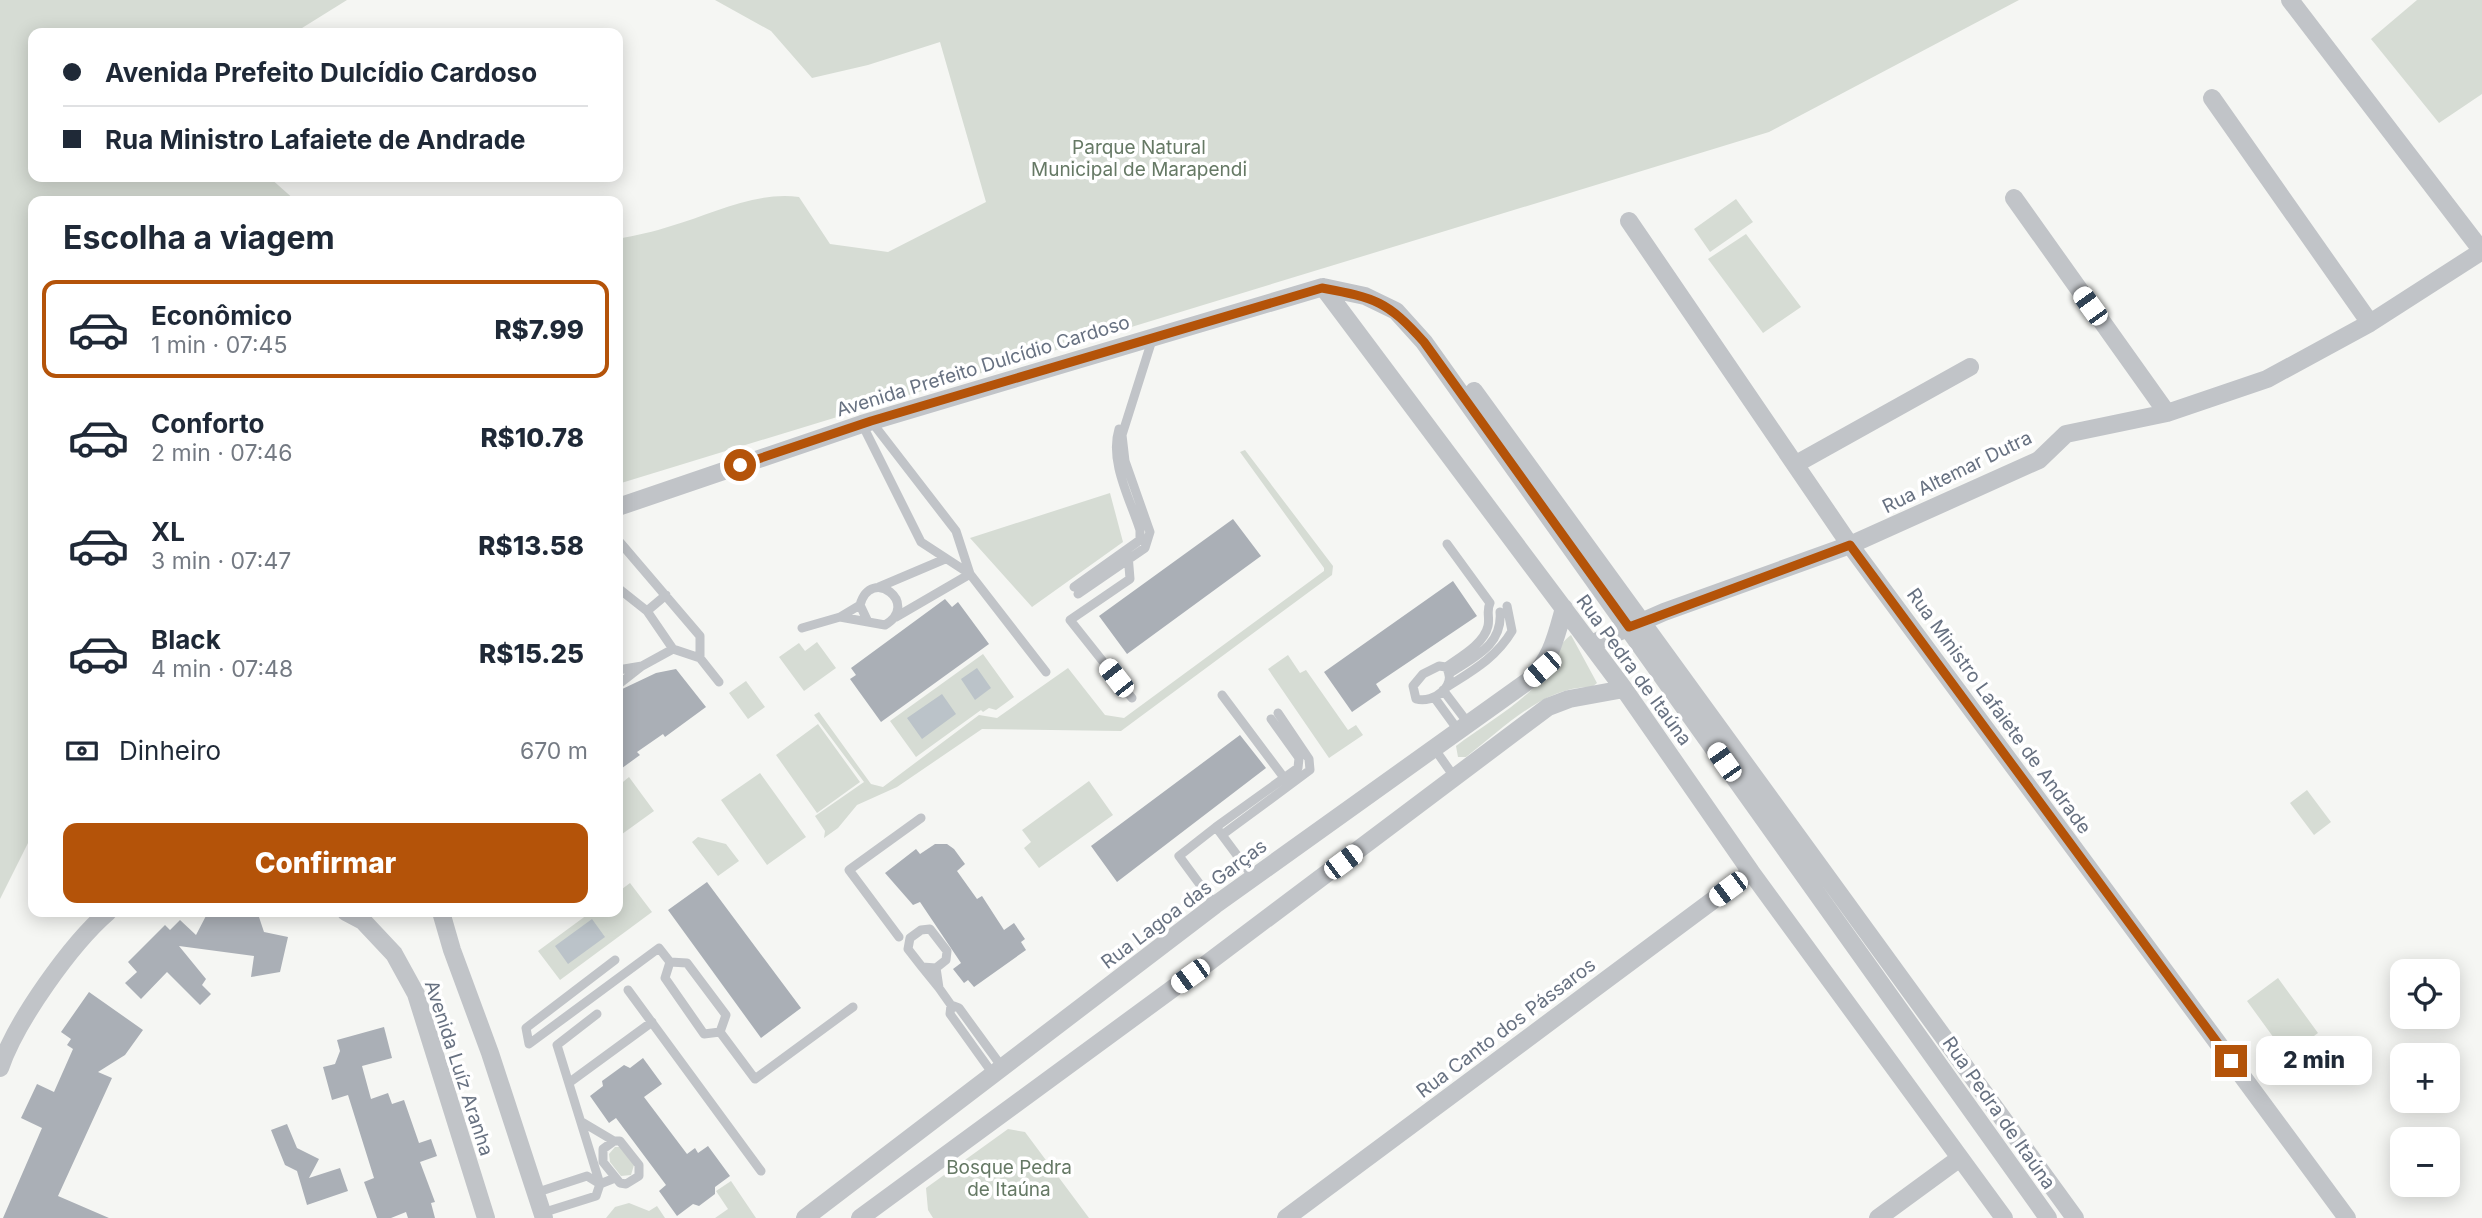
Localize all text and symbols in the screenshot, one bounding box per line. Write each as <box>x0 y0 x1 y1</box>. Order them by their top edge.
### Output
text: Avenida Prefeito Dulcídio Cardoso <box>105 57 537 88</box>
text: Rua Ministro Lafaiete de Andrade <box>105 124 526 155</box>
park label: Parque Natural Municipal de Marapendi <box>1031 136 1247 181</box>
text: Escolha a viagem <box>63 218 335 257</box>
car <box>2070 283 2111 329</box>
icon: car <box>67 298 130 361</box>
text: Econômico <box>151 300 292 331</box>
street label: Avenida Prefeito Dulcídio Cardoso <box>834 310 1132 422</box>
text: R$7.99 <box>494 314 584 345</box>
text: 1 min · 07:45 <box>151 331 287 359</box>
icon: car <box>67 406 130 469</box>
text: Conforto <box>151 408 264 439</box>
text: R$10.78 <box>480 422 584 453</box>
street label: Rua Altemar Dutra <box>1879 426 2035 518</box>
text: 2 min · 07:46 <box>151 439 292 467</box>
route start <box>724 449 756 481</box>
icon: car <box>67 514 130 577</box>
text: XL <box>151 516 185 547</box>
text: R$13.58 <box>478 530 584 561</box>
text: 3 min · 07:47 <box>151 547 291 575</box>
street label: Rua Ministro Lafaiete de Andrade <box>1902 584 2096 838</box>
street label: Rua Pedra de Itaúna <box>1572 590 1696 750</box>
icon: car <box>67 622 130 685</box>
text: Black <box>151 624 221 655</box>
text: R$15.25 <box>479 638 584 669</box>
car <box>1520 647 1565 691</box>
text: 4 min · 07:48 <box>151 655 293 683</box>
car <box>1095 655 1138 701</box>
icon: cash <box>63 732 101 770</box>
text: Dinheiro <box>119 735 221 766</box>
text: 670 m <box>520 737 588 765</box>
car <box>1704 739 1745 785</box>
button: Confirmar <box>63 823 588 903</box>
street label: Rua Lagoa das Garças <box>1097 834 1271 974</box>
car <box>1320 841 1367 883</box>
car <box>1705 868 1752 910</box>
street label: Rua Canto dos Pássaros <box>1412 953 1600 1103</box>
car <box>1167 955 1214 997</box>
map controls <box>2390 959 2460 1197</box>
button: locate <box>2390 959 2460 1029</box>
street label: Avenida Luíz Aranha <box>420 977 498 1159</box>
street label: Rua Pedra de Itaúna <box>1938 1032 2060 1194</box>
callout: 2 min <box>2256 1036 2371 1086</box>
button: + <box>2390 1043 2460 1113</box>
route end <box>2215 1045 2247 1077</box>
text: 2 min <box>2283 1046 2345 1074</box>
button: − <box>2390 1127 2460 1197</box>
park label: Bosque Pedra de Itaúna <box>946 1156 1072 1201</box>

